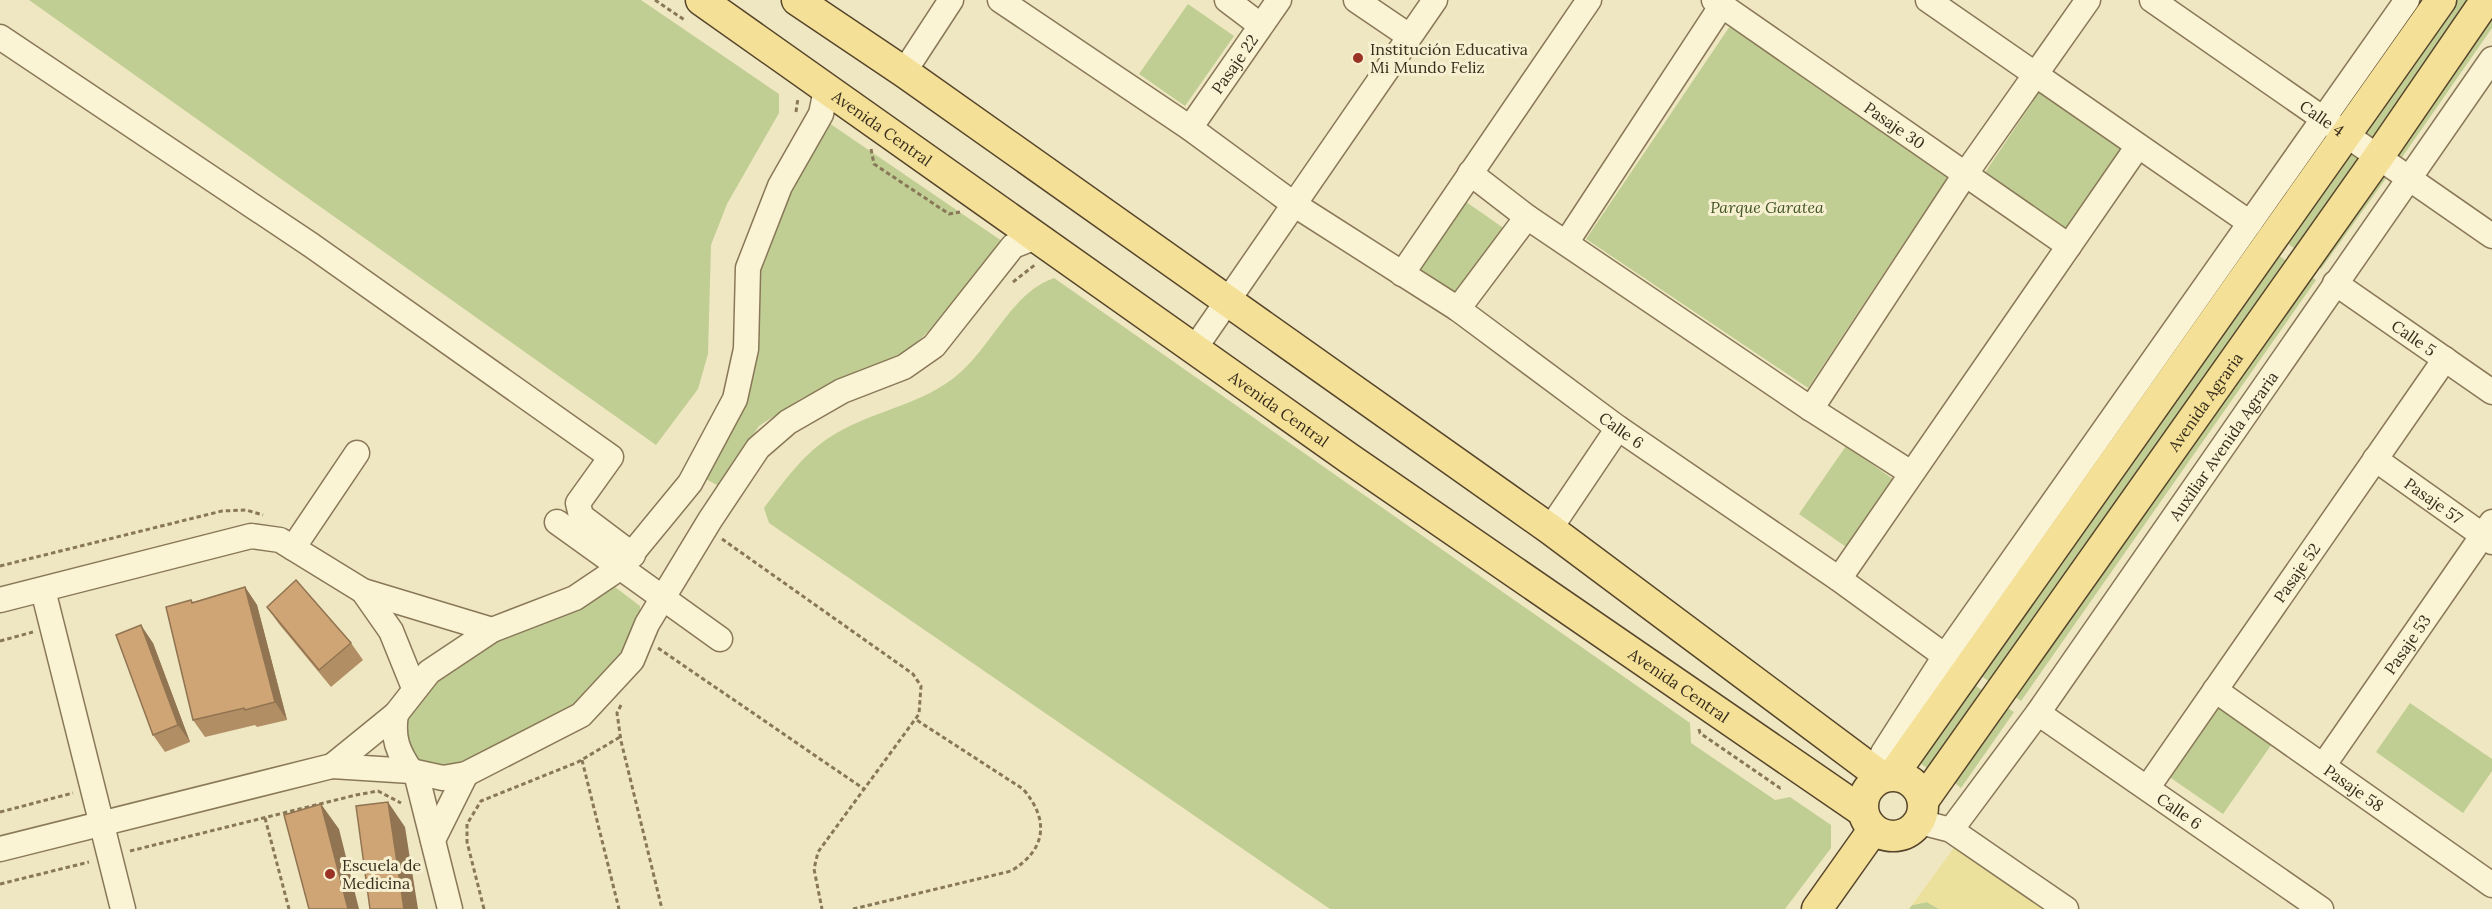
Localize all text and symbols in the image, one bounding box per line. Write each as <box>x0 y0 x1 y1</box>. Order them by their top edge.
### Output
street label: Pasaje 22 <box>1207 30 1262 98</box>
place label: Institución Educativa Mi Mundo Feliz <box>1370 39 1528 77</box>
marker: Institución Educativa Mi Mundo Feliz <box>1351 51 1365 65</box>
street label: Avenida Central <box>828 85 936 170</box>
street label: Calle 4 <box>2296 96 2348 141</box>
street label: Pasaje 30 <box>1861 97 1929 153</box>
park label: Parque Garatea <box>1710 197 1824 217</box>
street label: Calle 5 <box>2388 315 2440 360</box>
street label: Avenida Agraria <box>2163 348 2247 456</box>
street label: Avenida Central <box>1224 366 1333 451</box>
street label: Auxiliar Avenida Agraria <box>2164 367 2282 525</box>
street label: Calle 6 <box>1595 407 1648 453</box>
street label: Pasaje 57 <box>2401 473 2467 528</box>
street label: Pasaje 52 <box>2269 539 2324 606</box>
street label: Pasaje 53 <box>2380 611 2435 678</box>
street label: Avenida Central <box>1624 643 1733 727</box>
street label: Pasaje 58 <box>2320 760 2388 816</box>
street label: Calle 6 <box>2153 788 2206 833</box>
place label: Escuela de Medicina <box>342 855 421 893</box>
marker: Escuela de Medicina <box>323 867 337 881</box>

